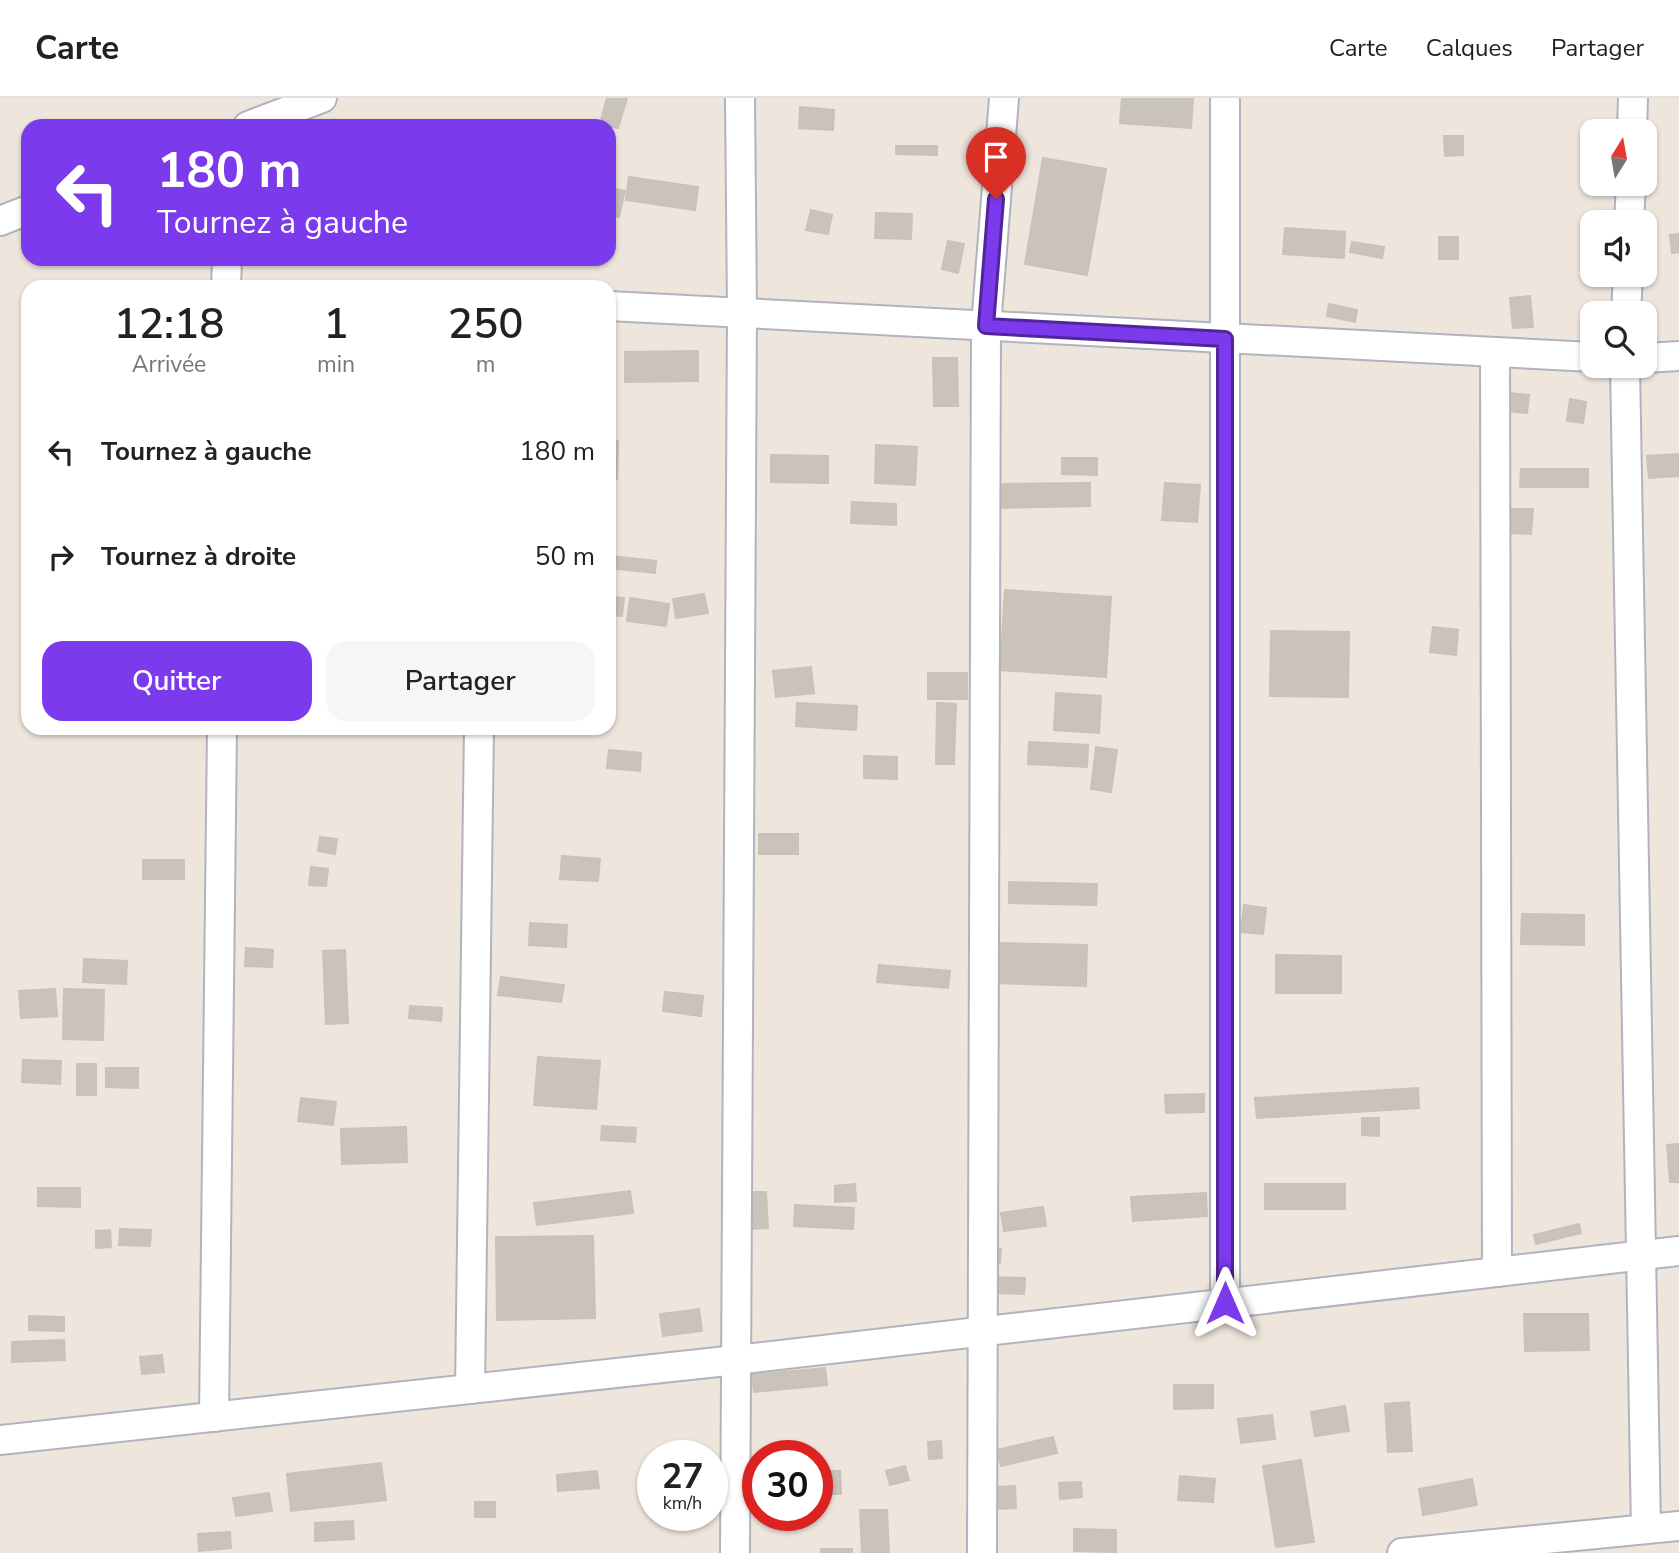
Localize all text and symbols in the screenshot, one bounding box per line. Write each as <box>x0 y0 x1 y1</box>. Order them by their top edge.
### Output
text: Carte <box>35 26 119 71</box>
text: Carte <box>1329 32 1388 64</box>
text: Calques <box>1426 32 1513 64</box>
text: Partager <box>1551 32 1644 64</box>
north arrow <box>1580 119 1657 196</box>
map controls <box>1580 119 1657 378</box>
pin <box>966 127 1026 199</box>
text: 180 m <box>157 137 301 204</box>
icon: arrive <box>977 138 1015 176</box>
icon: left <box>42 147 133 238</box>
text: Tournez à gauche <box>157 201 408 244</box>
button: sound <box>1580 210 1657 287</box>
text: 12:18 <box>114 296 224 353</box>
text: 1 <box>323 296 349 353</box>
text: 250 <box>448 296 523 353</box>
button: search <box>1580 301 1657 378</box>
text: Arrivée <box>132 349 206 380</box>
text: min <box>317 349 355 380</box>
text: m <box>476 349 495 380</box>
icon: left <box>42 433 80 471</box>
text: Tournez à gauche <box>101 434 312 469</box>
text: 180 m <box>519 434 595 469</box>
icon: right <box>42 538 80 576</box>
text: Tournez à droite <box>101 539 296 574</box>
text: 50 m <box>535 539 595 574</box>
button: Quitter <box>42 641 312 721</box>
button: Partager <box>326 641 595 721</box>
position arrow <box>1188 1266 1262 1340</box>
speed limit sign: 30 <box>742 1440 833 1531</box>
text: 27 <box>661 1453 704 1500</box>
text: km/h <box>663 1491 702 1515</box>

